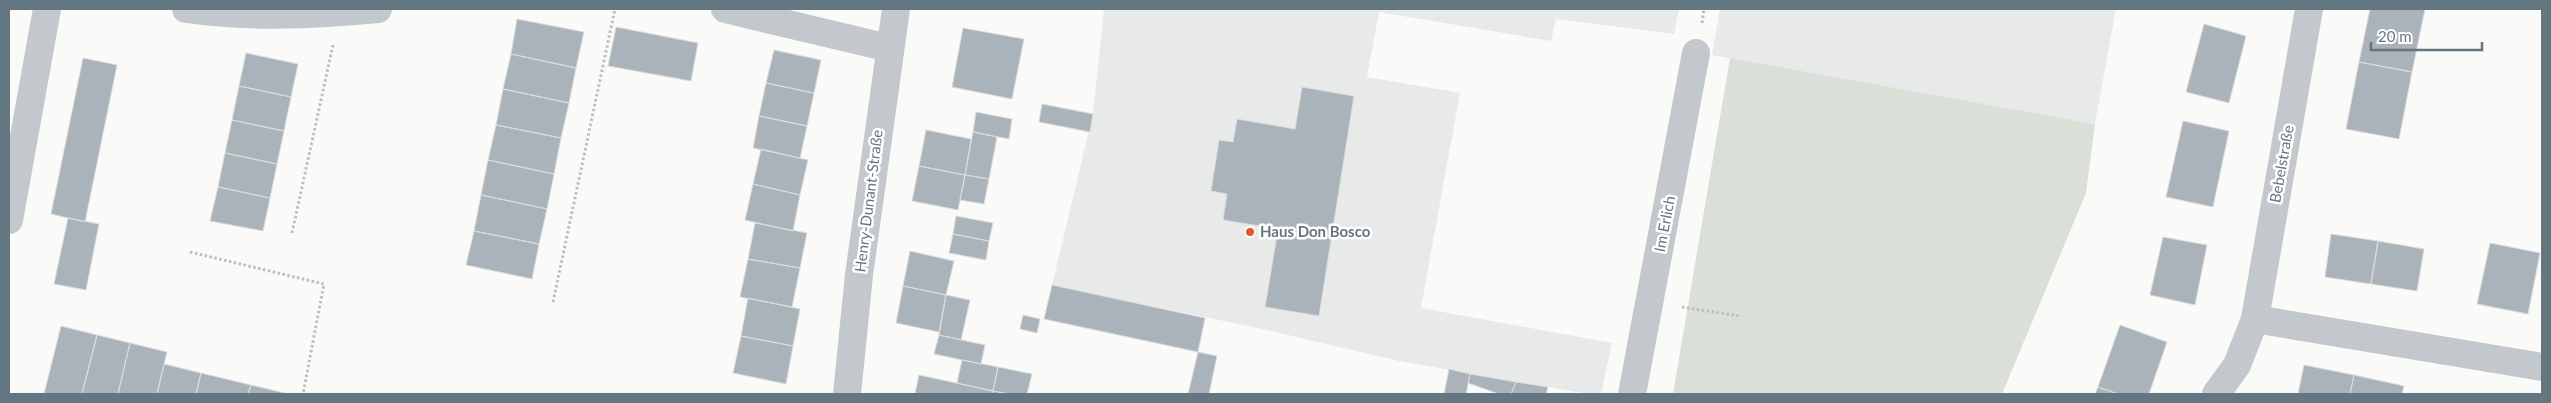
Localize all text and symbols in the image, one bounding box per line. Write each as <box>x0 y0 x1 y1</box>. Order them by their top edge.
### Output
scale bar <box>2371 20 2482 52</box>
text: 20 m <box>2378 27 2412 45</box>
street label: Bebelstraße <box>2265 123 2297 204</box>
street label: Henry-Dunant-Straße <box>850 128 886 273</box>
street label: Im Erlich <box>1650 194 1678 253</box>
place label: Haus Don Bosco <box>1260 222 1371 240</box>
marker: Haus Don Bosco <box>1244 226 1256 238</box>

